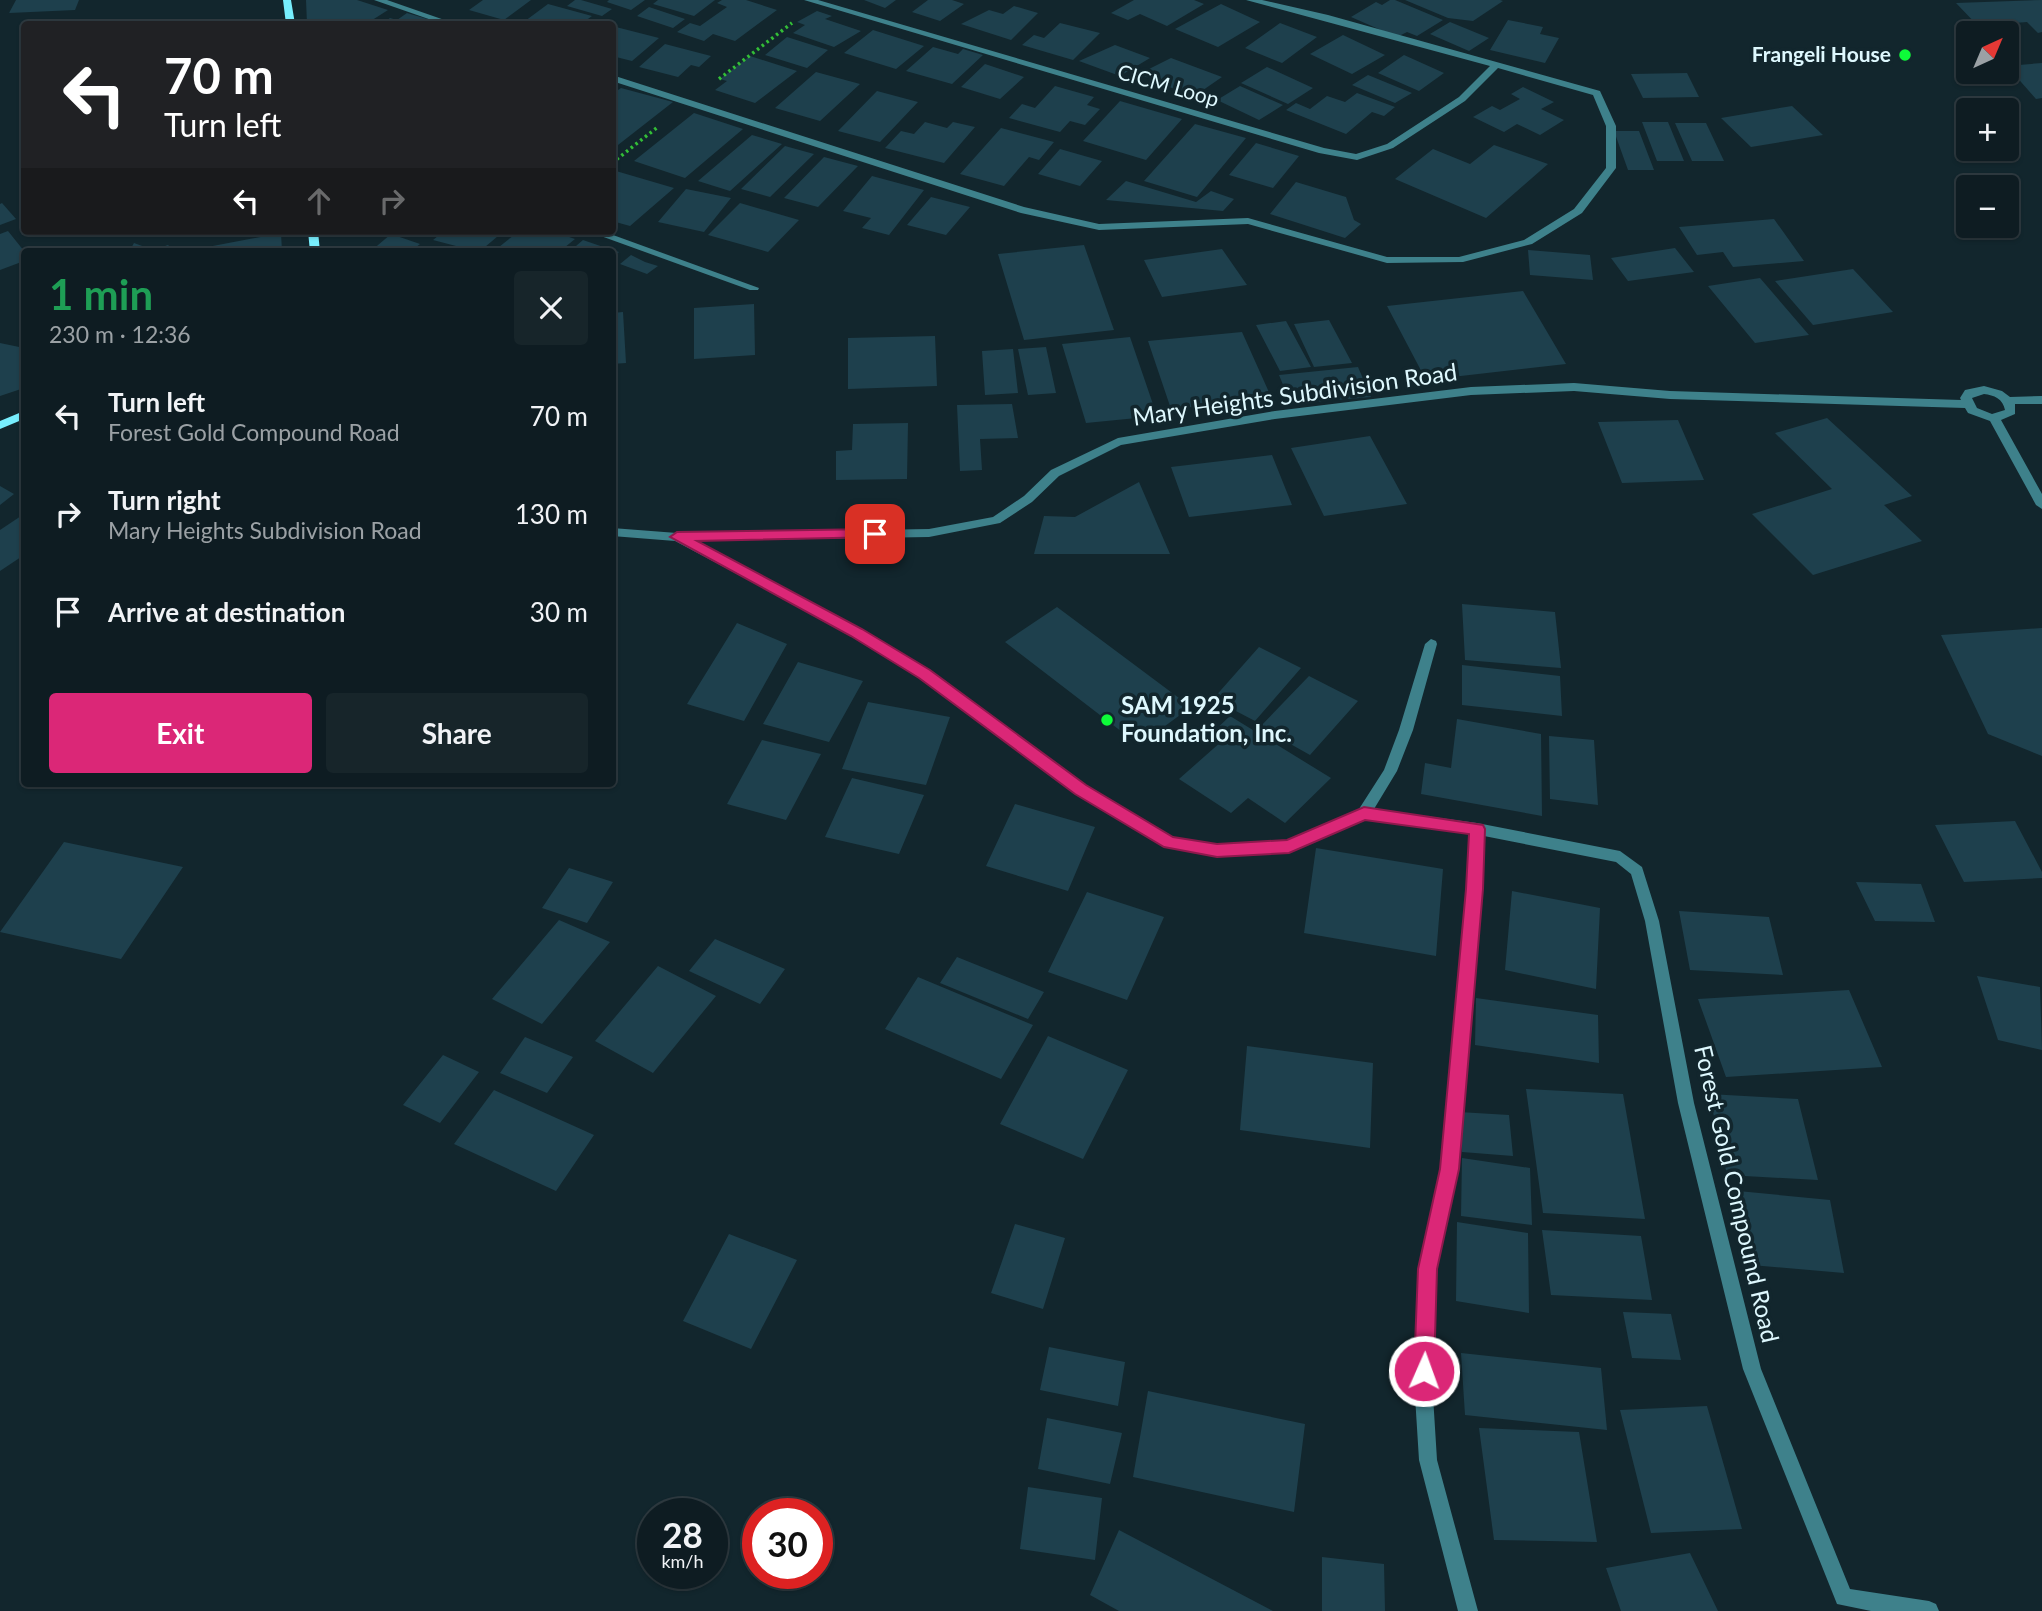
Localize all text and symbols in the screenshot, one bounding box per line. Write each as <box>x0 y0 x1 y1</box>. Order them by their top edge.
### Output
north arrow <box>1956 21 2020 84</box>
map controls <box>1956 21 2019 238</box>
place label: Frangeli House <box>1752 41 1891 66</box>
text: 70 m <box>164 46 274 104</box>
marker: Frangeli House <box>1897 47 1913 63</box>
icon: left <box>49 49 140 140</box>
street label: CICM Loop <box>1115 58 1222 111</box>
button: + <box>1956 98 2019 161</box>
text: Turn left <box>164 105 281 144</box>
button: − <box>1956 175 2019 238</box>
icon: left <box>227 182 265 220</box>
icon: ahead <box>300 182 338 220</box>
icon: right <box>373 182 411 220</box>
text: 1 min <box>49 269 153 319</box>
button: close <box>514 271 588 345</box>
text: 230 m · 12:36 <box>49 320 191 348</box>
street label: Mary Heights Subdivision Road <box>1131 356 1459 431</box>
text: Turn left <box>108 386 205 418</box>
icon: left <box>49 397 87 435</box>
text: 70 m <box>530 400 588 432</box>
text: Forest Gold Compound Road <box>108 418 400 446</box>
text: Turn right <box>108 484 221 516</box>
icon: right <box>49 495 87 533</box>
text: 130 m <box>515 498 588 530</box>
pin <box>845 504 905 564</box>
icon: arrive <box>856 515 894 553</box>
text: Mary Heights Subdivision Road <box>108 516 422 544</box>
icon: arrive <box>49 593 87 631</box>
text: Arrive at destination <box>108 596 345 628</box>
text: 30 m <box>530 596 588 628</box>
place label: SAM 1925 Foundation, Inc. <box>1121 690 1292 747</box>
button: Exit <box>49 693 312 773</box>
button: Share <box>326 693 588 773</box>
marker: SAM 1925 Foundation, Inc. <box>1099 712 1115 728</box>
street label: Forest Gold Compound Road <box>1689 1042 1786 1345</box>
position arrow <box>1387 1334 1461 1408</box>
speed limit sign: 30 <box>742 1498 833 1589</box>
text: 28 <box>662 1513 703 1555</box>
text: km/h <box>661 1550 704 1572</box>

